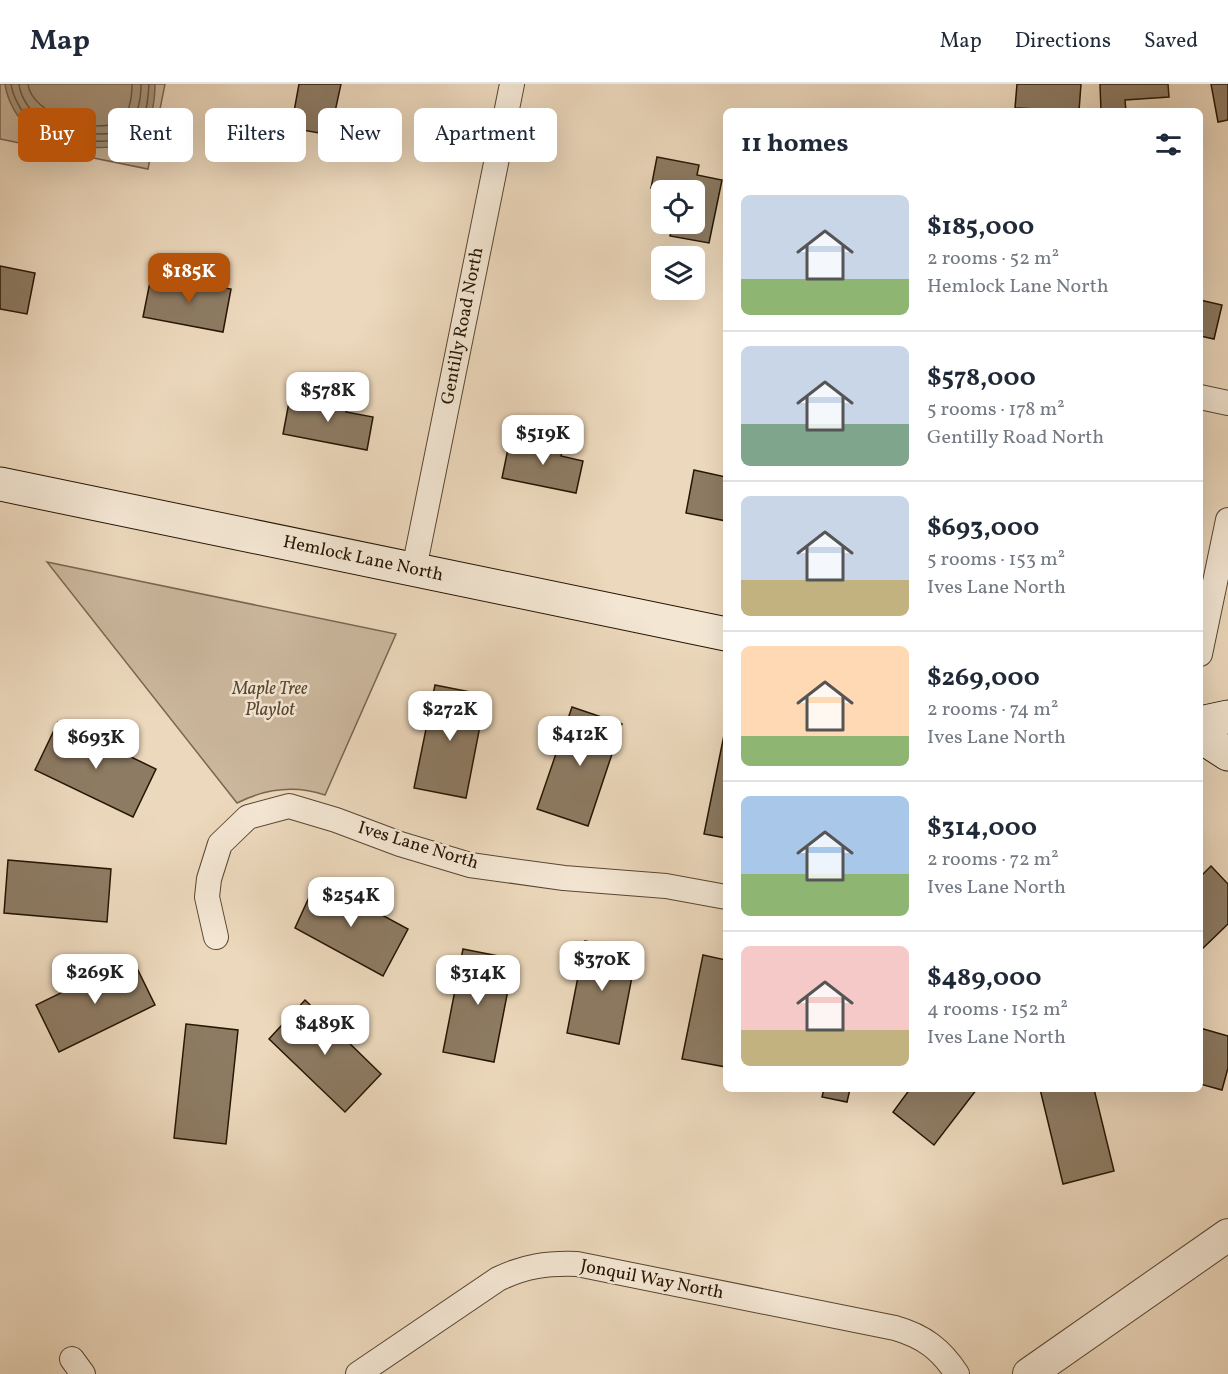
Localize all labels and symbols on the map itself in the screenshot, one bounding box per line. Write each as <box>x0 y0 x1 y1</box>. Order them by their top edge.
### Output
street label: Gentilly Road North <box>436 245 491 407</box>
pin: $185K <box>147 253 231 304</box>
pin: $578K <box>286 372 370 423</box>
pin: $519K <box>501 415 585 466</box>
street label: Hemlock Lane North <box>280 530 446 588</box>
park label: Maple Tree Playlot <box>231 677 308 723</box>
pin: $272K <box>408 691 492 742</box>
pin: $412K <box>538 716 622 767</box>
pin: $693K <box>54 719 138 770</box>
street label: Ives Lane North <box>355 816 482 876</box>
pin: $254K <box>309 877 393 928</box>
pin: $370K <box>560 941 644 992</box>
pin: $269K <box>53 954 137 1005</box>
pin: $314K <box>436 955 520 1006</box>
pin: $489K <box>283 1005 367 1056</box>
street label: Jonquil Way North <box>578 1254 726 1306</box>

